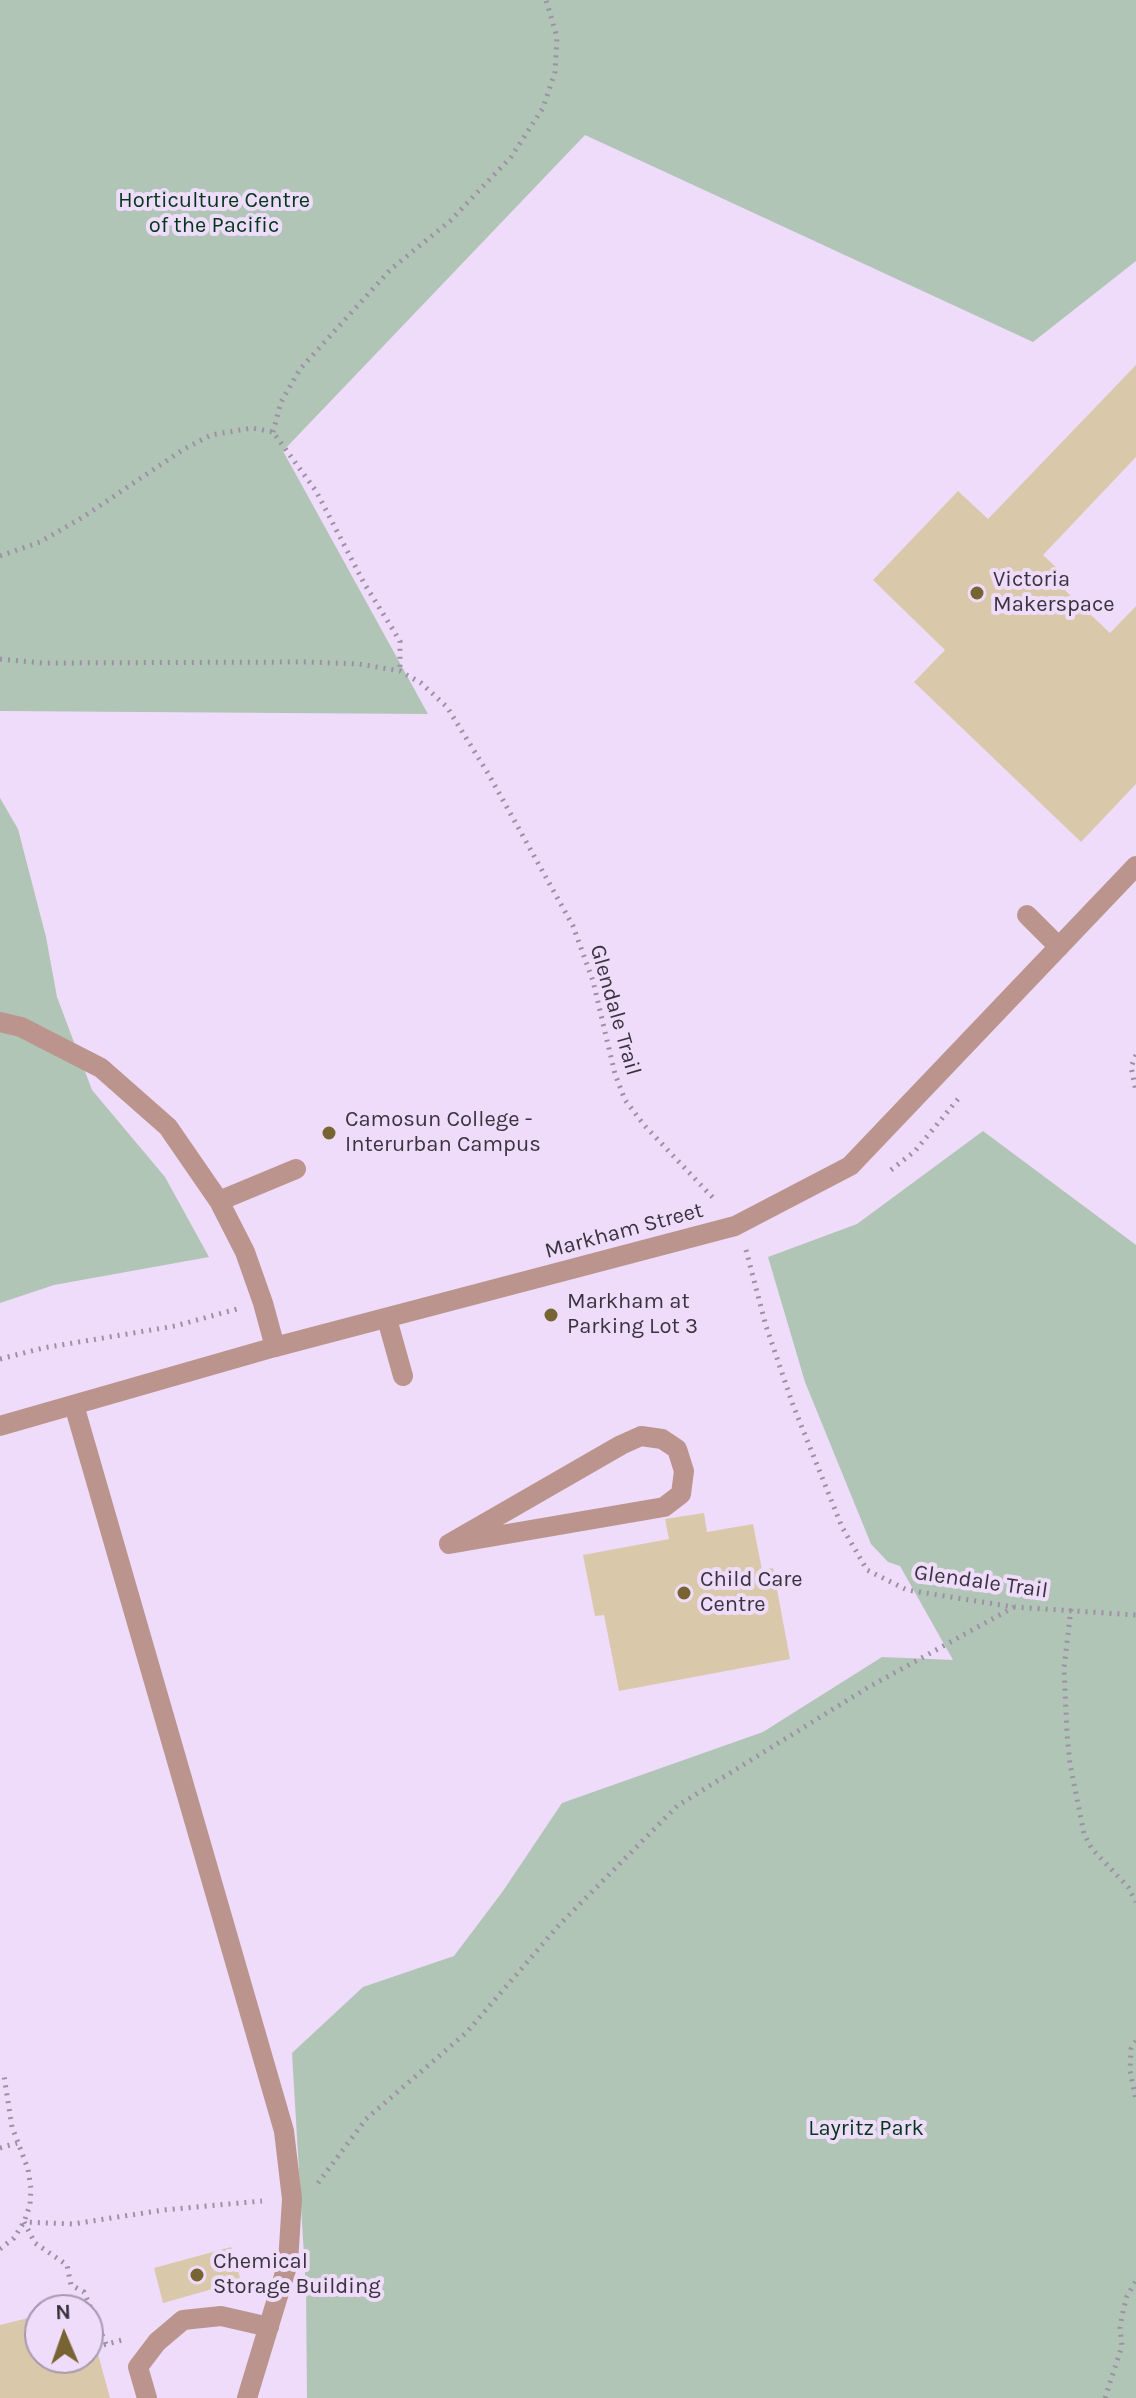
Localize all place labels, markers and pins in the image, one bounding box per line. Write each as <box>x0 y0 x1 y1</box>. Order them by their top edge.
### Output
place label: Victoria Makerspace <box>993 567 1115 618</box>
marker: Victoria Makerspace <box>968 584 986 602</box>
place label: Camosun College - Interurban Campus <box>345 1107 541 1158</box>
marker: Camosun College - Interurban Campus <box>320 1124 338 1142</box>
place label: Markham at Parking Lot 3 <box>567 1289 698 1340</box>
marker: Markham at Parking Lot 3 <box>542 1306 560 1324</box>
place label: Child Care Centre <box>700 1567 803 1618</box>
marker: Child Care Centre <box>675 1584 693 1602</box>
place label: Chemical Storage Building <box>213 2249 381 2300</box>
marker: Chemical Storage Building <box>188 2266 206 2284</box>

